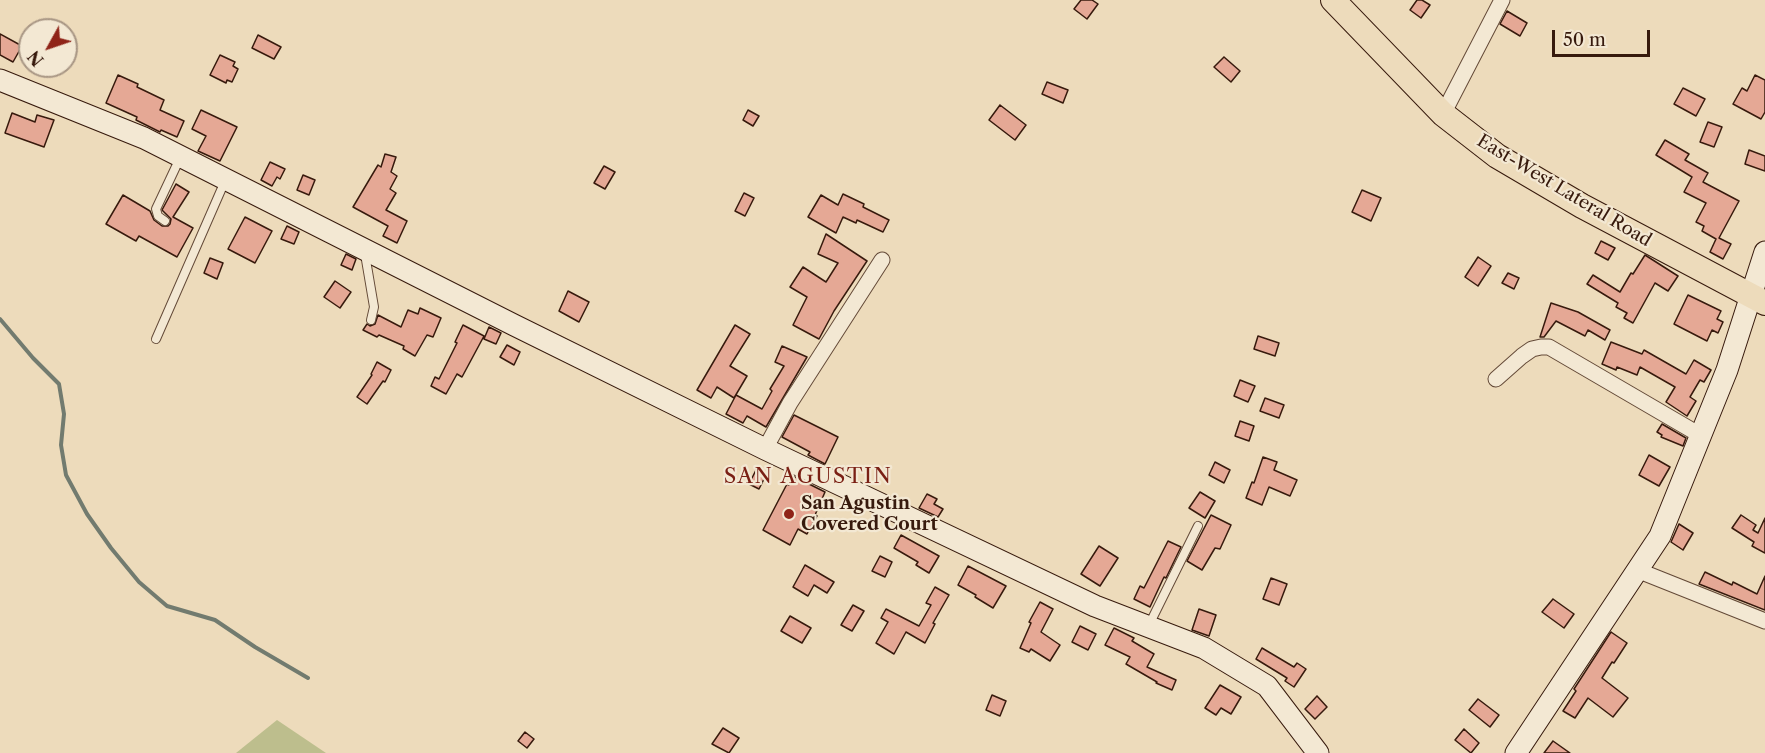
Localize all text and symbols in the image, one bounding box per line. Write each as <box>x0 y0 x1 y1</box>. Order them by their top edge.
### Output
north arrow <box>18 18 78 78</box>
scale bar <box>1555 18 1652 56</box>
text: 50 m <box>1563 29 1606 51</box>
text: N <box>24 47 48 70</box>
street label: East-West Lateral Road <box>1473 130 1655 252</box>
district label: SAN AGUSTIN <box>724 464 892 490</box>
place label: San Agustin Covered Court <box>801 493 938 536</box>
marker: San Agustin Covered Court <box>782 507 796 521</box>

